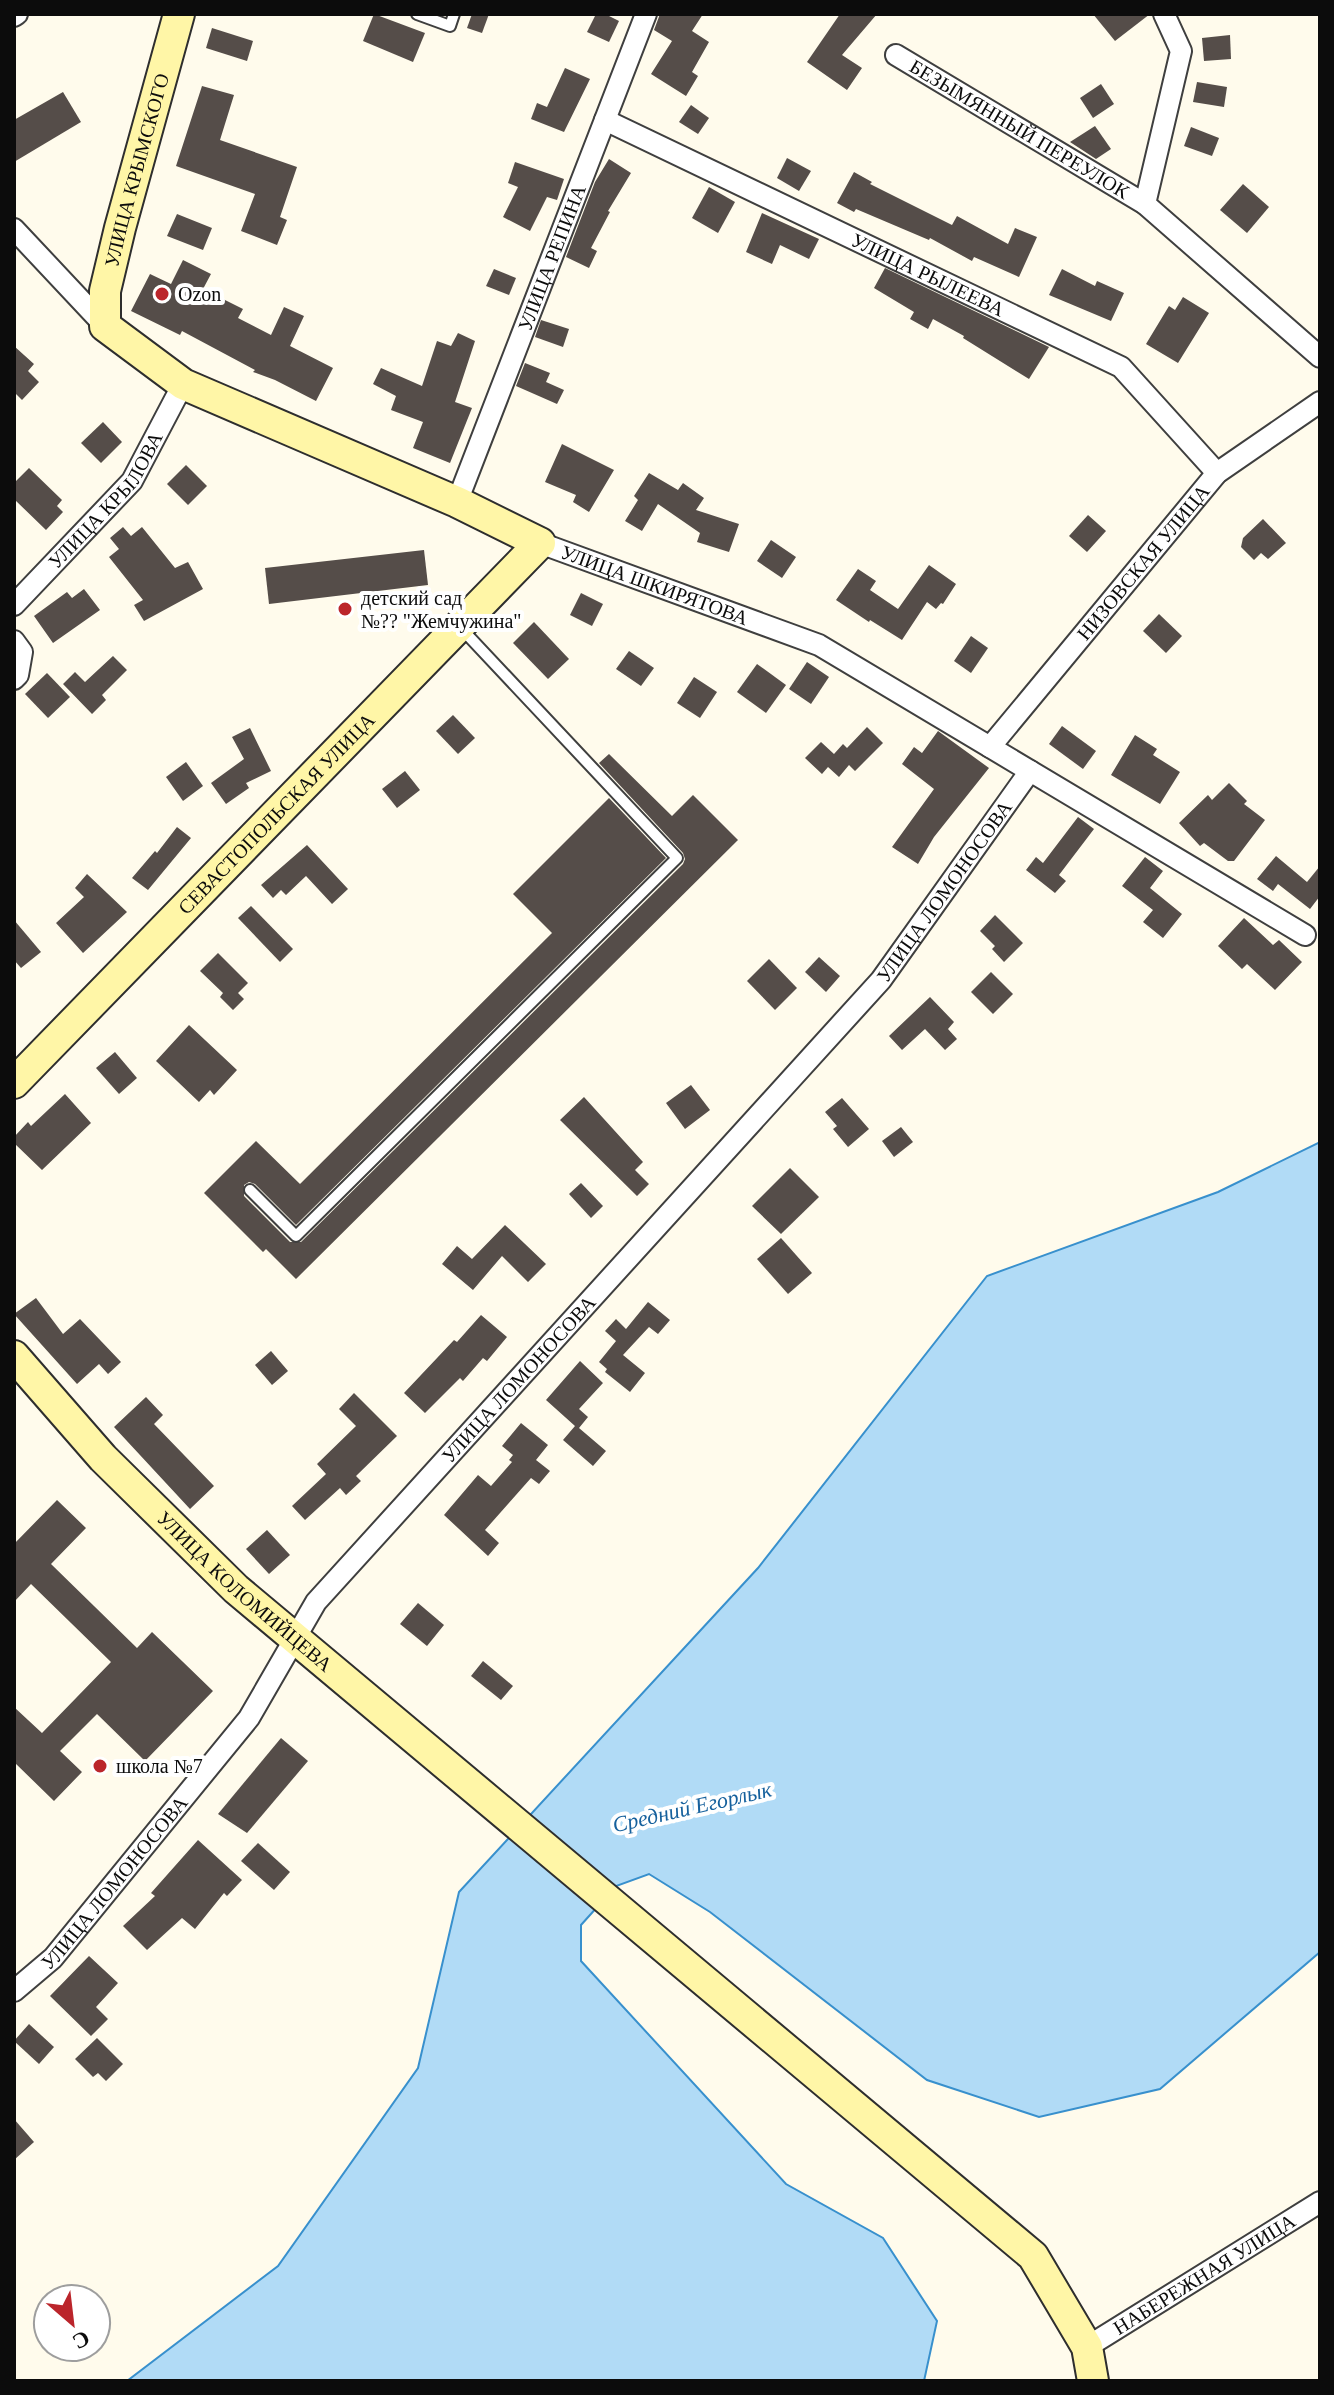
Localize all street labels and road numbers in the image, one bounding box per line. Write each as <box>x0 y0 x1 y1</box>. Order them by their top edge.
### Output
street label: БЕЗЫМЯННЫЙ ПЕРЕУЛОК <box>906 55 1134 203</box>
street label: УЛИЦА КРЫМСКОГО <box>100 71 173 269</box>
street label: УЛИЦА РЕПИНА <box>513 181 590 334</box>
street label: УЛИЦА РЫЛЕЕВА <box>848 229 1008 321</box>
street label: УЛИЦА КРЫЛОВА <box>44 428 167 573</box>
street label: НИЗОВСКАЯ УЛИЦА <box>1072 480 1214 644</box>
street label: УЛИЦА ШКИРЯТОВА <box>558 541 752 629</box>
street label: СЕВАСТОПОЛЬСКАЯ УЛИЦА <box>174 708 379 919</box>
street label: УЛИЦА ЛОМОНОСОВА <box>872 796 1017 986</box>
street label: УЛИЦА ЛОМОНОСОВА <box>437 1291 600 1467</box>
street label: УЛИЦА КОЛОМИЙЦЕВА <box>153 1507 337 1676</box>
street label: УЛИЦА ЛОМОНОСОВА <box>37 1791 192 1974</box>
street label: НАБЕРЕЖНАЯ УЛИЦА <box>1109 2209 1300 2339</box>

